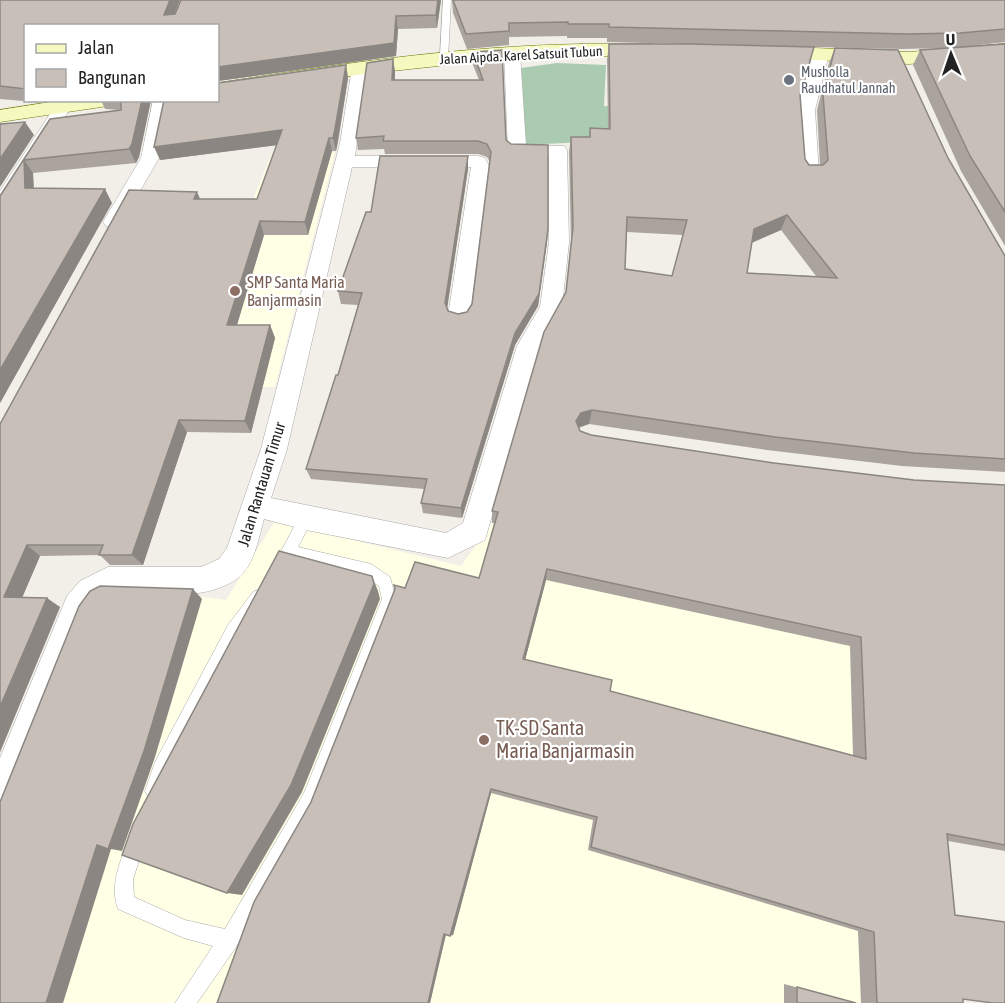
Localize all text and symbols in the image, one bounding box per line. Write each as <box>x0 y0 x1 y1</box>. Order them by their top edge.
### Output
legend <box>24 24 219 102</box>
north arrow <box>921 24 981 84</box>
text: U <box>945 30 956 48</box>
text: Jalan <box>78 37 114 58</box>
street label: Jalan Aipda. Karel Satsuit Tubun <box>439 43 603 67</box>
place label: Musholla Raudhatul Jannah <box>801 64 896 96</box>
text: Bangunan <box>78 67 146 88</box>
marker: Musholla Raudhatul Jannah <box>782 73 796 87</box>
place label: SMP Santa Maria Banjarmasin <box>247 273 345 310</box>
marker: SMP Santa Maria Banjarmasin <box>228 284 242 298</box>
street label: Jalan Rantauan Timur <box>234 419 289 548</box>
place label: TK-SD Santa Maria Banjarmasin <box>496 716 635 762</box>
marker: TK-SD Santa Maria Banjarmasin <box>477 733 491 747</box>

